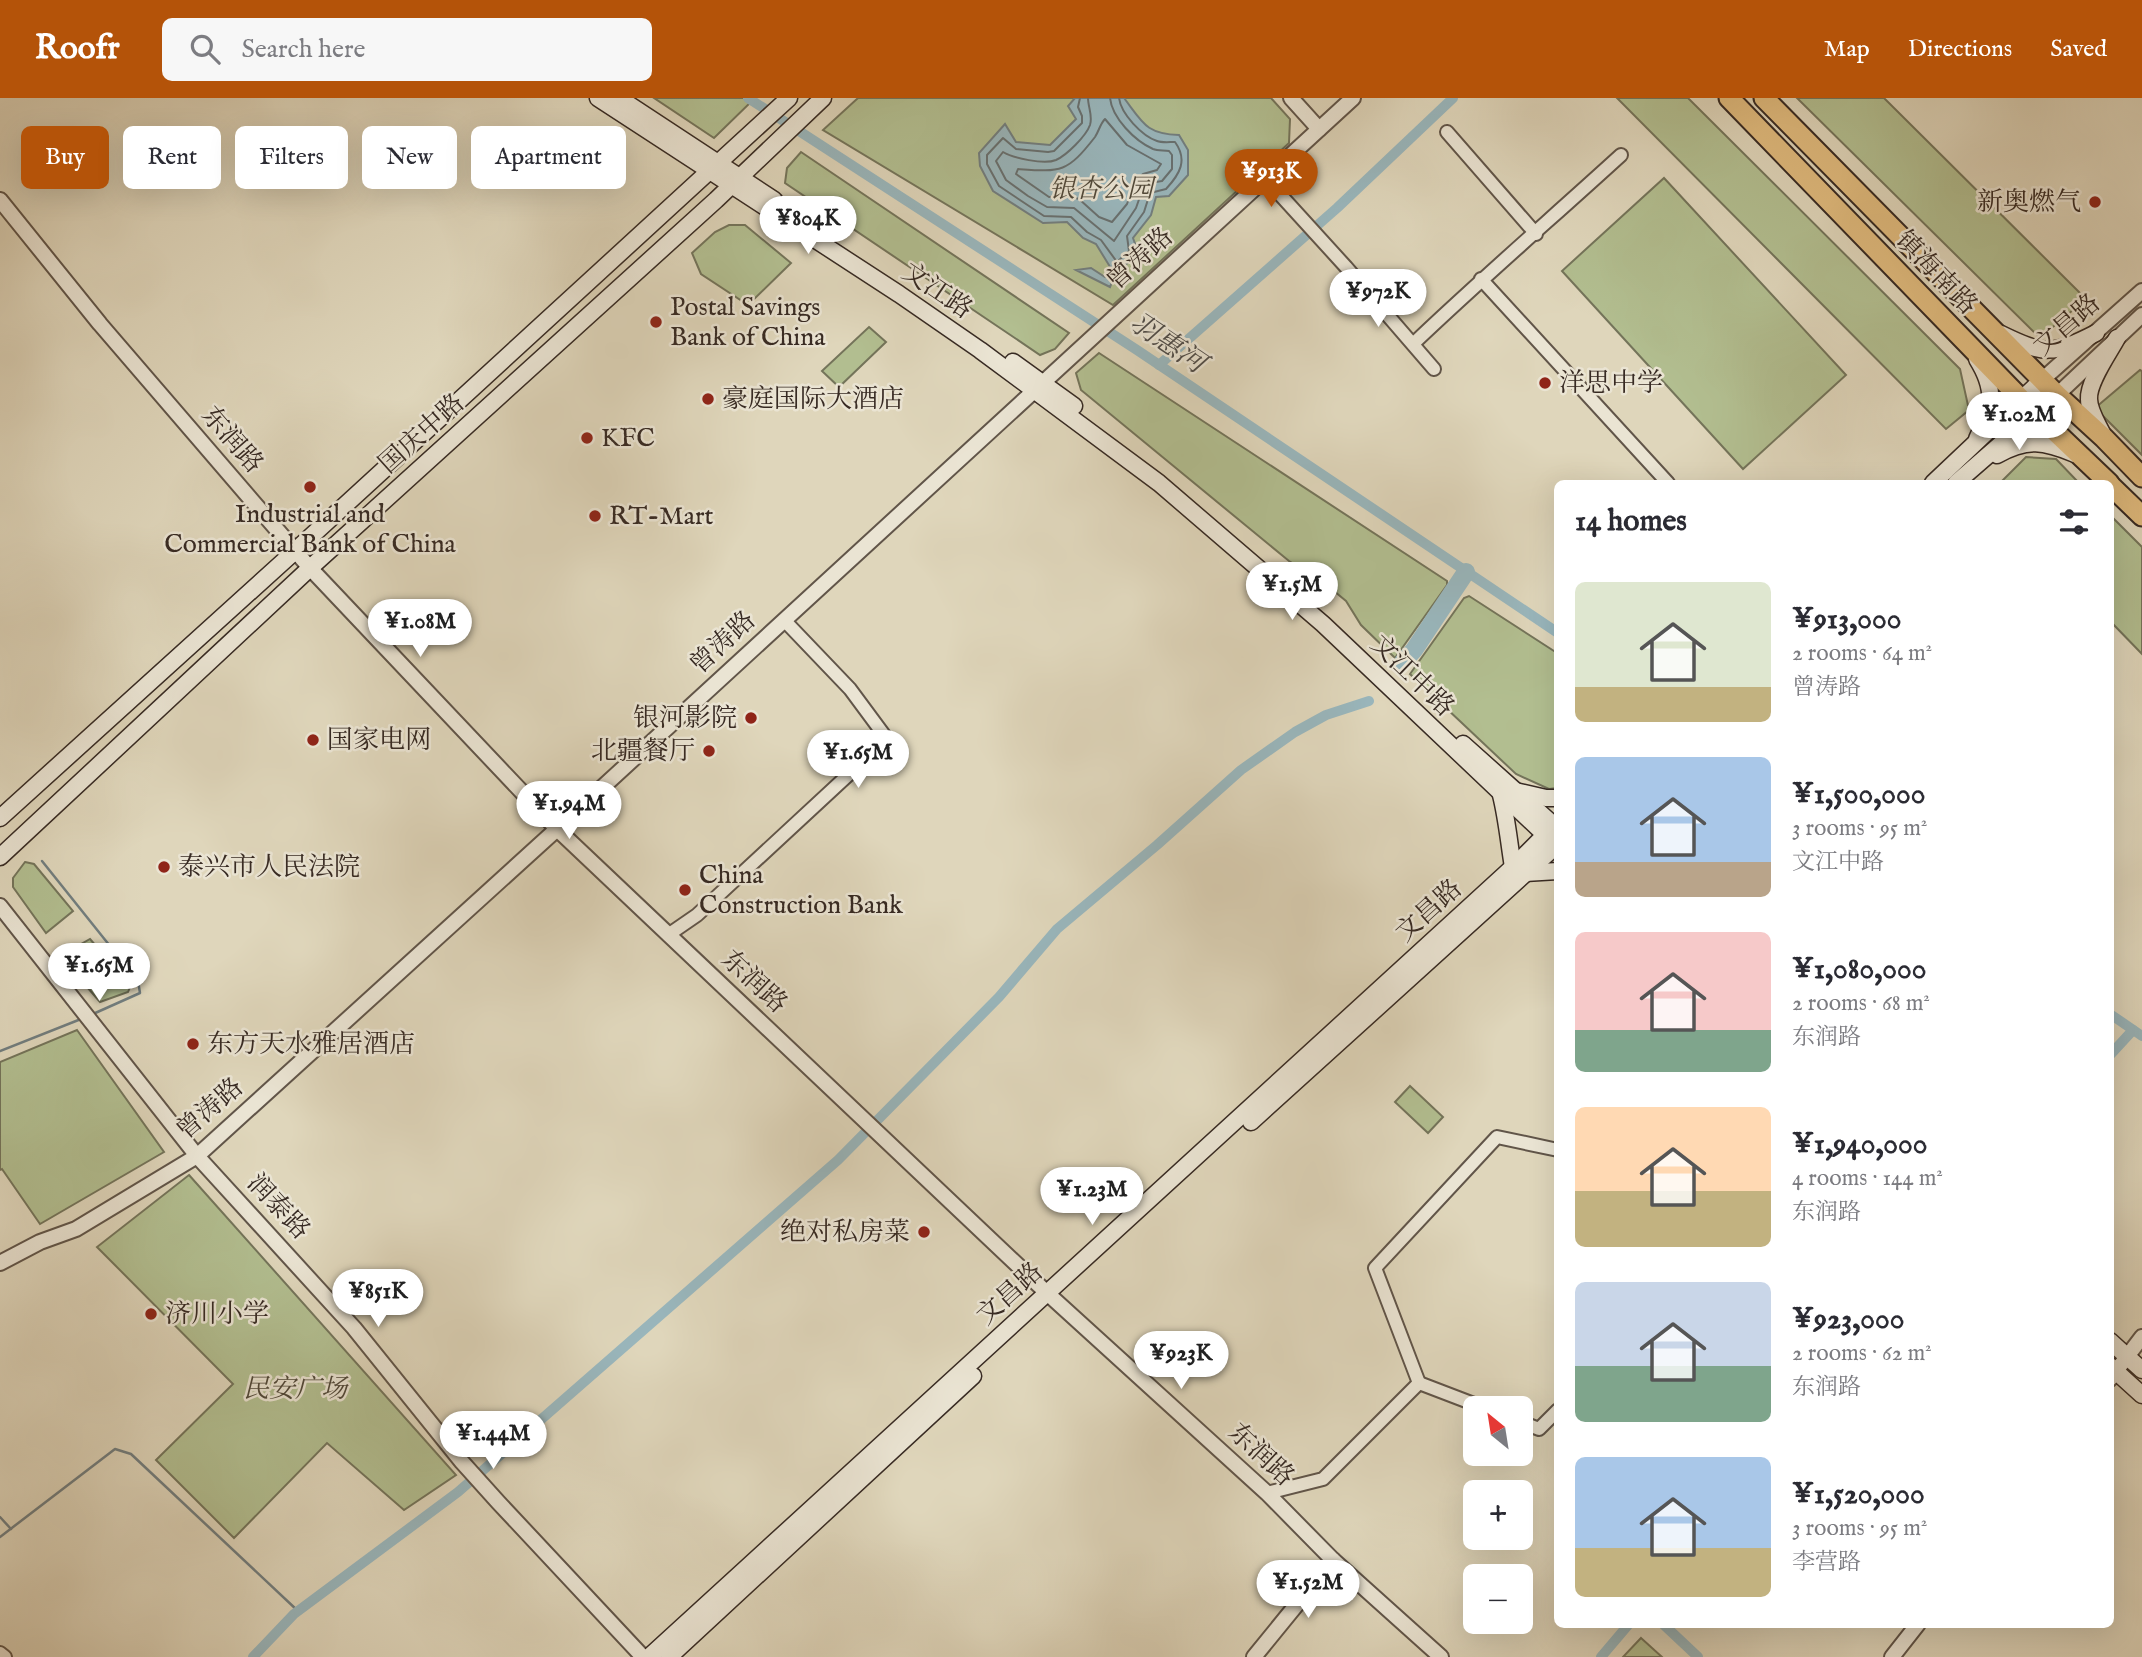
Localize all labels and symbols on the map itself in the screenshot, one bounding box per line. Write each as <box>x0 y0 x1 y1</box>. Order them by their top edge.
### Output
pin: ¥913K <box>1222 150 1320 209</box>
park label: 银杏公园 <box>1049 173 1157 206</box>
place label: 新奥燃气 <box>1977 186 2081 219</box>
marker: 新奥燃气 <box>2087 194 2103 210</box>
pin: ¥804K <box>759 197 857 256</box>
street label: 曾涛路 <box>1100 221 1180 297</box>
street label: 镇海南路 <box>1888 224 1984 322</box>
street label: 文江路 <box>895 256 979 326</box>
pin: ¥972K <box>1329 270 1427 329</box>
street label: 文昌路 <box>2027 287 2107 363</box>
place label: Postal Savings Bank of China <box>670 291 826 354</box>
water label: 羽惠河 <box>1122 306 1216 385</box>
marker: Postal Savings Bank of China <box>648 314 664 330</box>
place label: 洋思中学 <box>1559 367 1663 400</box>
marker: 洋思中学 <box>1537 375 1553 391</box>
place label: 豪庭国际大酒店 <box>722 383 904 416</box>
street label: 国庆中路 <box>372 387 472 481</box>
marker: 豪庭国际大酒店 <box>700 391 716 407</box>
pin: ¥1.02M <box>1962 392 2076 452</box>
street label: 东润路 <box>194 400 270 480</box>
place label: KFC <box>601 422 655 455</box>
marker: KFC <box>579 430 595 446</box>
marker: Industrial and Commercial Bank of China <box>302 479 318 495</box>
place label: Industrial and Commercial Bank of China <box>164 498 457 561</box>
place label: RT-Mart <box>609 500 714 533</box>
marker: RT-Mart <box>587 508 603 524</box>
pin: ¥1.5M <box>1243 562 1341 622</box>
pin: ¥1.08M <box>363 600 477 659</box>
street label: 曾涛路 <box>683 604 763 682</box>
street label: 文江中路 <box>1363 628 1461 724</box>
place label: 银河影院 <box>633 702 737 735</box>
marker: 银河影院 <box>743 710 759 726</box>
place label: 国家电网 <box>327 724 431 757</box>
pin: ¥1.65M <box>801 730 915 790</box>
marker: 国家电网 <box>305 732 321 748</box>
place label: 北疆餐厅 <box>591 735 695 768</box>
marker: 北疆餐厅 <box>701 743 717 759</box>
pin: ¥1.94M <box>512 782 626 841</box>
place label: 泰兴市人民法院 <box>178 851 360 884</box>
marker: 泰兴市人民法院 <box>156 859 172 875</box>
place label: China Construction Bank <box>699 859 904 922</box>
street label: 文昌路 <box>1389 873 1469 949</box>
marker: China Construction Bank <box>677 882 693 898</box>
street label: 东润路 <box>714 943 794 1021</box>
pin: ¥1.65M <box>42 944 156 1003</box>
place label: 东方天水雅居酒店 <box>207 1028 415 1061</box>
marker: 东方天水雅居酒店 <box>185 1036 201 1052</box>
street label: 曾涛路 <box>170 1071 250 1147</box>
street label: 润泰路 <box>239 1167 317 1247</box>
pin: ¥1.23M <box>1035 1168 1149 1227</box>
place label: 绝对私房菜 <box>780 1216 910 1249</box>
marker: 绝对私房菜 <box>916 1224 932 1240</box>
street label: 文昌路 <box>970 1256 1050 1332</box>
pin: ¥851K <box>329 1270 427 1329</box>
place label: 济川小学 <box>165 1298 269 1331</box>
marker: 济川小学 <box>143 1306 159 1322</box>
pin: ¥923K <box>1132 1332 1230 1391</box>
park label: 民安广场 <box>243 1373 349 1406</box>
north arrow <box>1463 1396 1533 1466</box>
pin: ¥1.44M <box>436 1412 550 1471</box>
street label: 东润路 <box>1221 1416 1301 1494</box>
pin: ¥1.52M <box>1251 1560 1365 1620</box>

